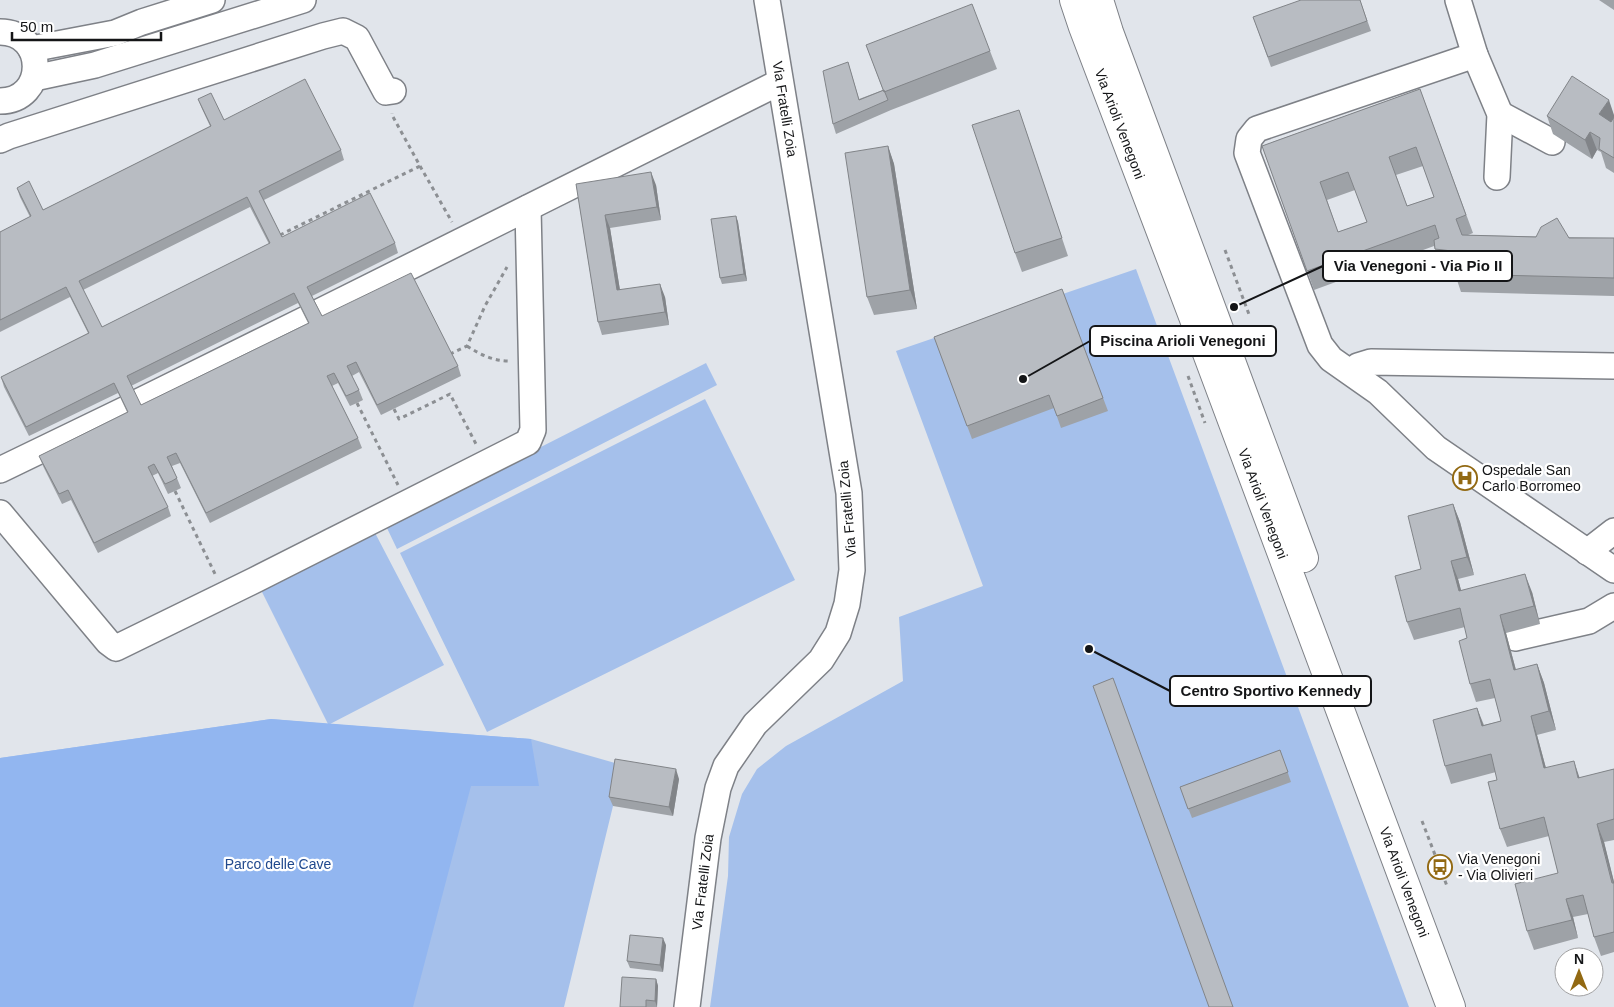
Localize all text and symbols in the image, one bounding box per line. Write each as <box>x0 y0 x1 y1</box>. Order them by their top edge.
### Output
scale bar <box>12 10 161 42</box>
text: 50 m <box>20 18 53 35</box>
street label: Via Fratelli Zoia <box>770 60 801 158</box>
street label: Via Arioli Venegoni <box>1092 66 1148 181</box>
callout: Via Venegoni - Via Pio II <box>1323 251 1512 281</box>
text: Via Venegoni - Via Pio II <box>1334 257 1502 274</box>
callout: Piscina Arioli Venegoni <box>1090 326 1276 356</box>
text: Piscina Arioli Venegoni <box>1100 332 1266 349</box>
street label: Via Arioli Venegoni <box>1235 446 1291 561</box>
street label: Via Fratelli Zoia <box>835 460 859 558</box>
place label: Ospedale San Carlo Borromeo <box>1482 462 1581 494</box>
hospital icon: Ospedale San Carlo Borromeo <box>1452 465 1478 491</box>
callout: Centro Sportivo Kennedy <box>1170 676 1371 706</box>
text: Centro Sportivo Kennedy <box>1181 682 1362 699</box>
street label: Via Arioli Venegoni <box>1376 825 1432 940</box>
street label: Via Fratelli Zoia <box>689 832 717 931</box>
place label: Via Venegoni - Via Olivieri <box>1458 851 1540 883</box>
bus stop icon: Via Venegoni - Via Olivieri <box>1427 854 1453 880</box>
park label: Parco delle Cave <box>225 856 332 872</box>
north arrow <box>1554 947 1604 997</box>
text: N <box>1574 951 1584 967</box>

